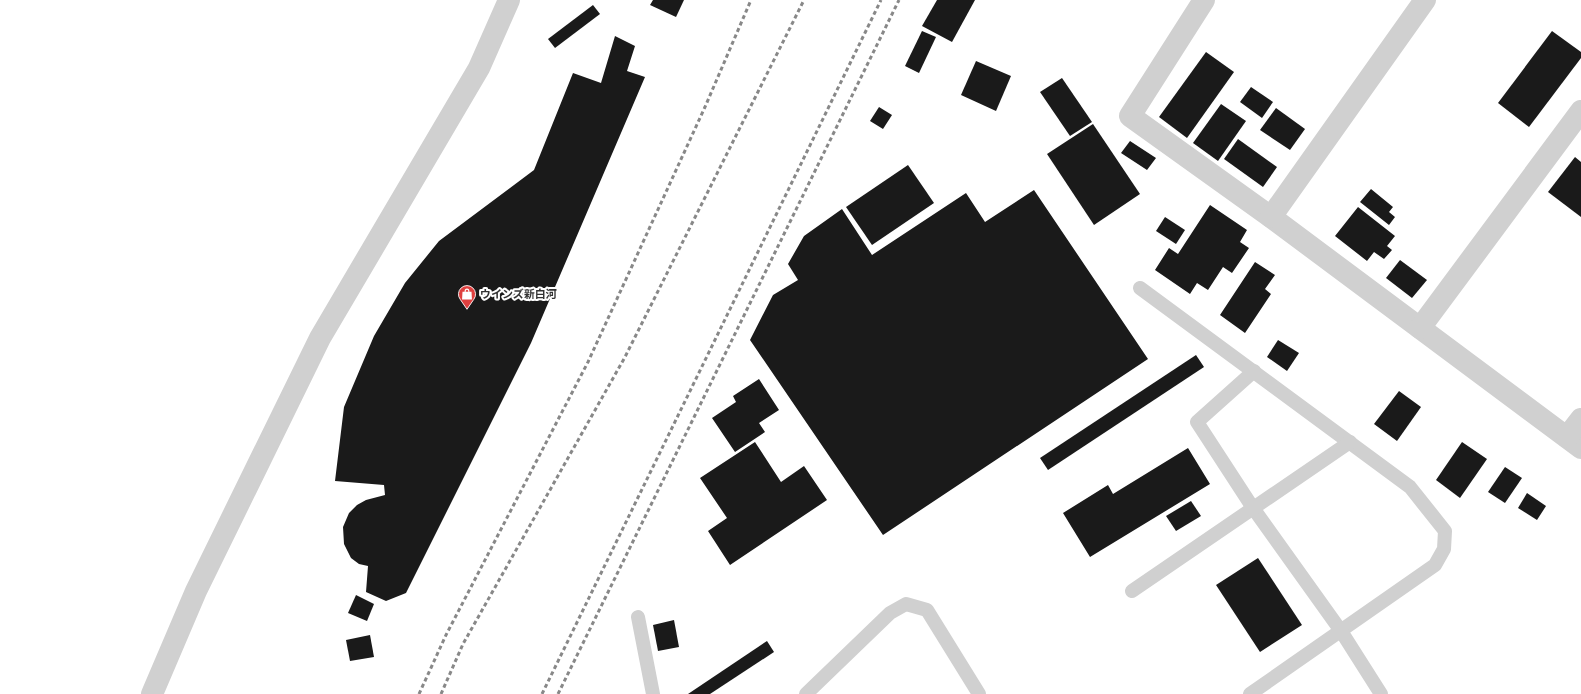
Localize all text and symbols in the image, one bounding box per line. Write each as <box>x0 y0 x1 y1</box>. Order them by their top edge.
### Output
shop icon: ウインズ新白河 <box>457 284 477 309</box>
place label: ウインズ新白河 <box>480 288 557 300</box>

